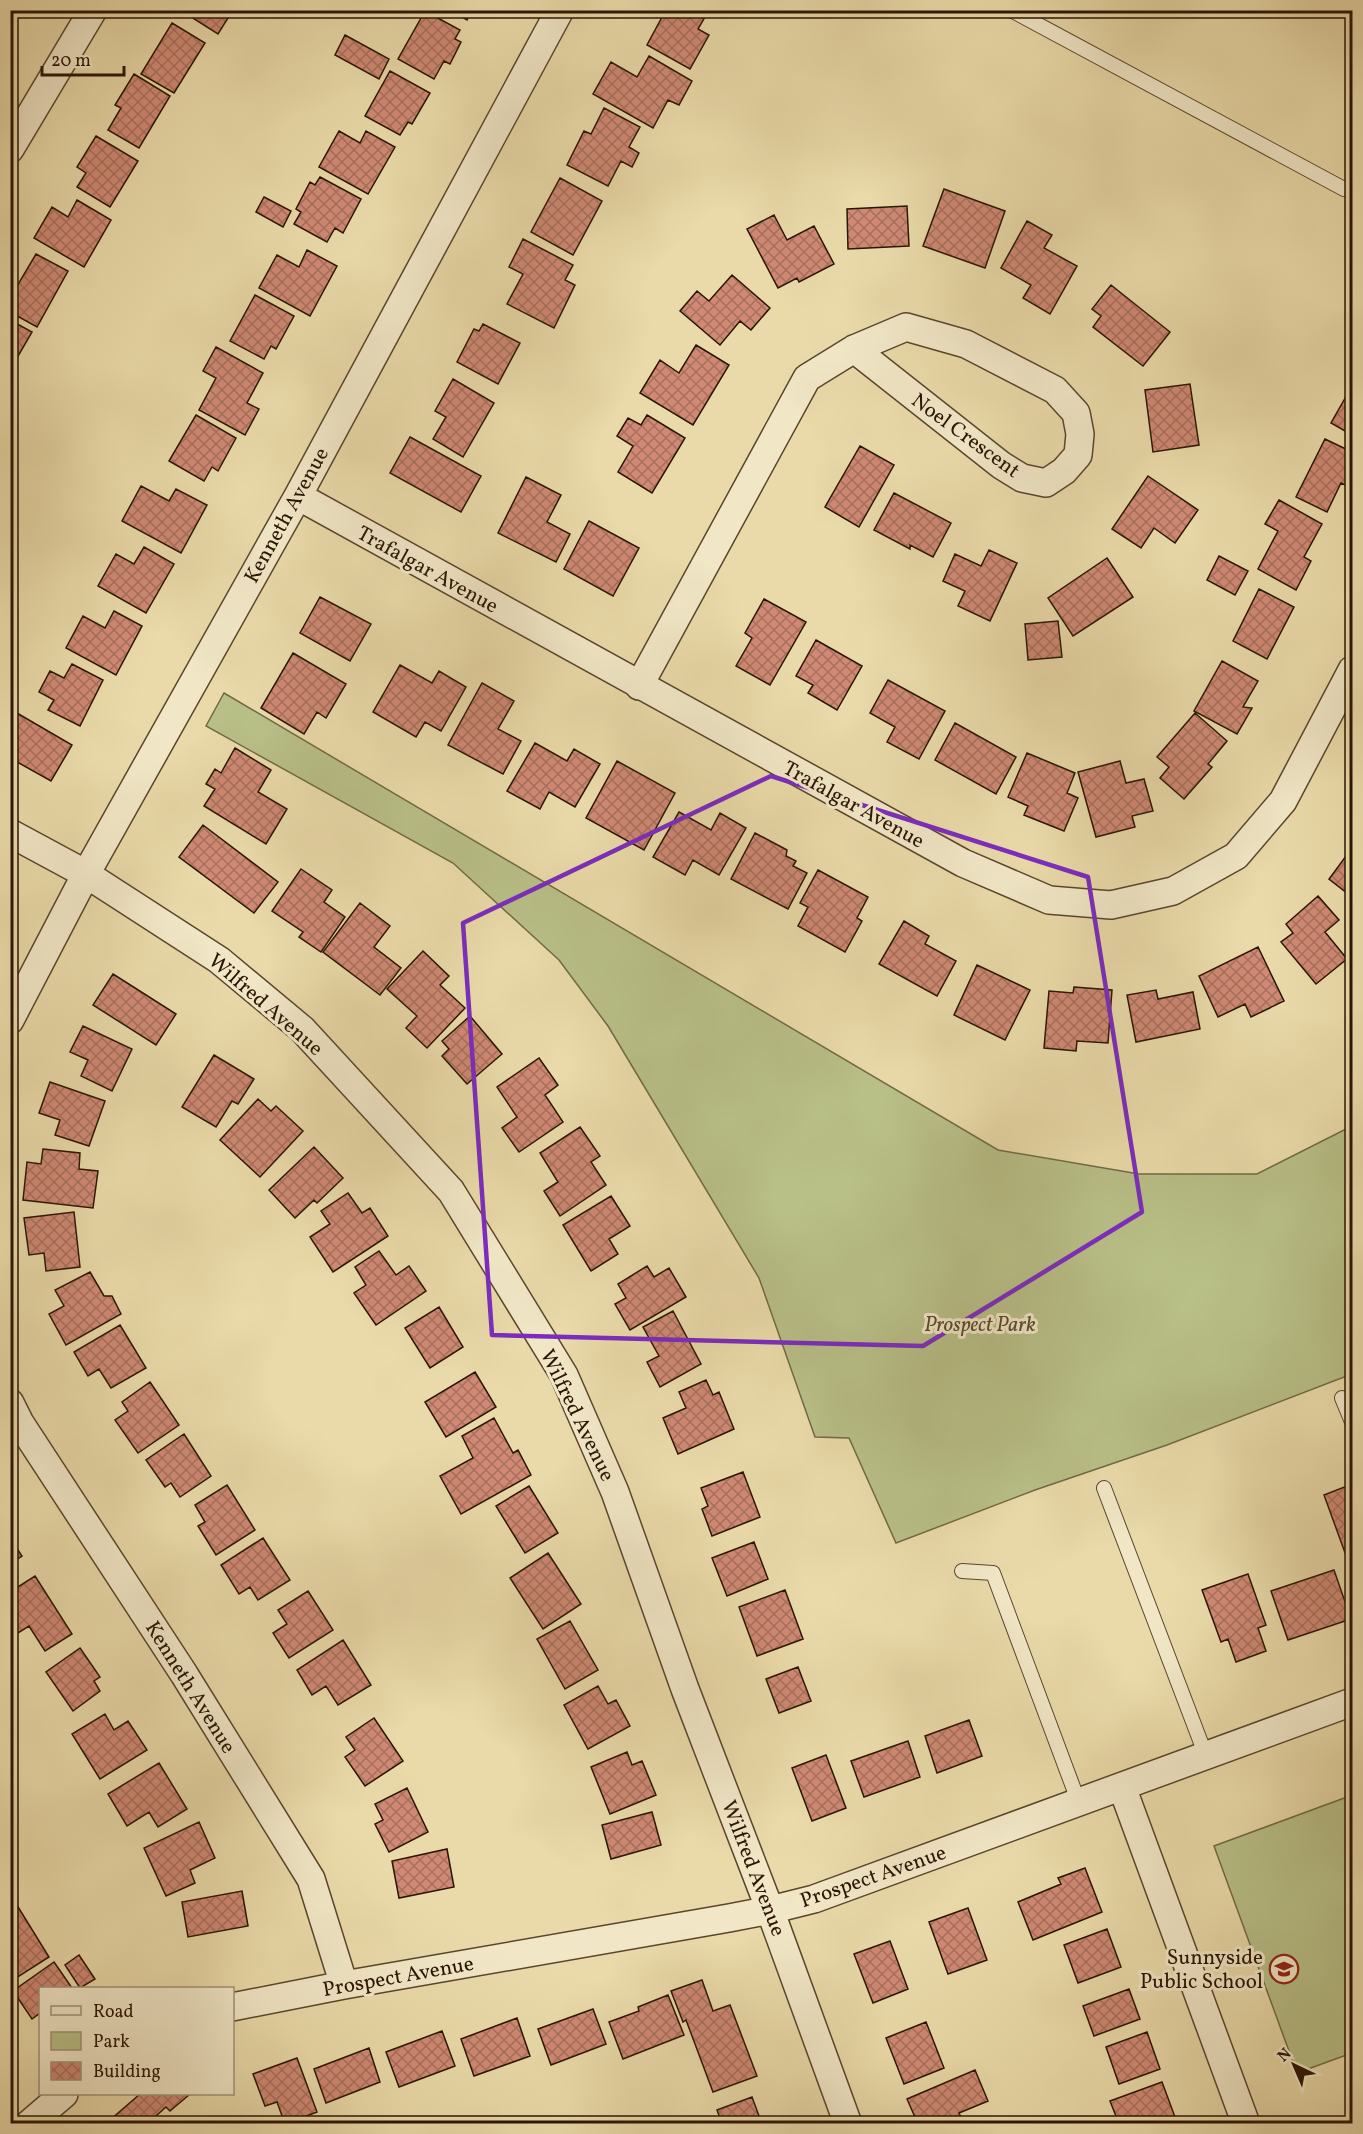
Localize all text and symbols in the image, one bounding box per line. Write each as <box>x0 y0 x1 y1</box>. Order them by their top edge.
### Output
scale bar <box>42 39 124 77</box>
text: 20 m <box>51 49 91 74</box>
street label: Noel Crescent <box>905 387 1025 486</box>
street label: Kenneth Avenue <box>238 443 337 589</box>
street label: Trafalgar Avenue <box>351 519 503 621</box>
street label: Trafalgar Avenue <box>777 754 929 856</box>
street label: Wilfred Avenue <box>201 947 329 1063</box>
park label: Prospect Park <box>924 1311 1036 1340</box>
street label: Wilfred Avenue <box>532 1345 621 1487</box>
street label: Kenneth Avenue <box>137 1616 242 1760</box>
street label: Wilfred Avenue <box>713 1796 792 1941</box>
street label: Prospect Avenue <box>797 1839 950 1916</box>
place label: Sunnyside Public School <box>1140 1944 1263 1997</box>
street label: Prospect Avenue <box>321 1950 476 2005</box>
school or university icon: Sunnyside Public School <box>1268 1953 1300 1985</box>
legend <box>39 1987 234 2095</box>
text: Road <box>93 2000 134 2025</box>
text: Park <box>93 2030 130 2055</box>
north arrow <box>1264 2035 1324 2095</box>
text: N <box>1273 2043 1297 2068</box>
text: Building <box>93 2060 161 2085</box>

